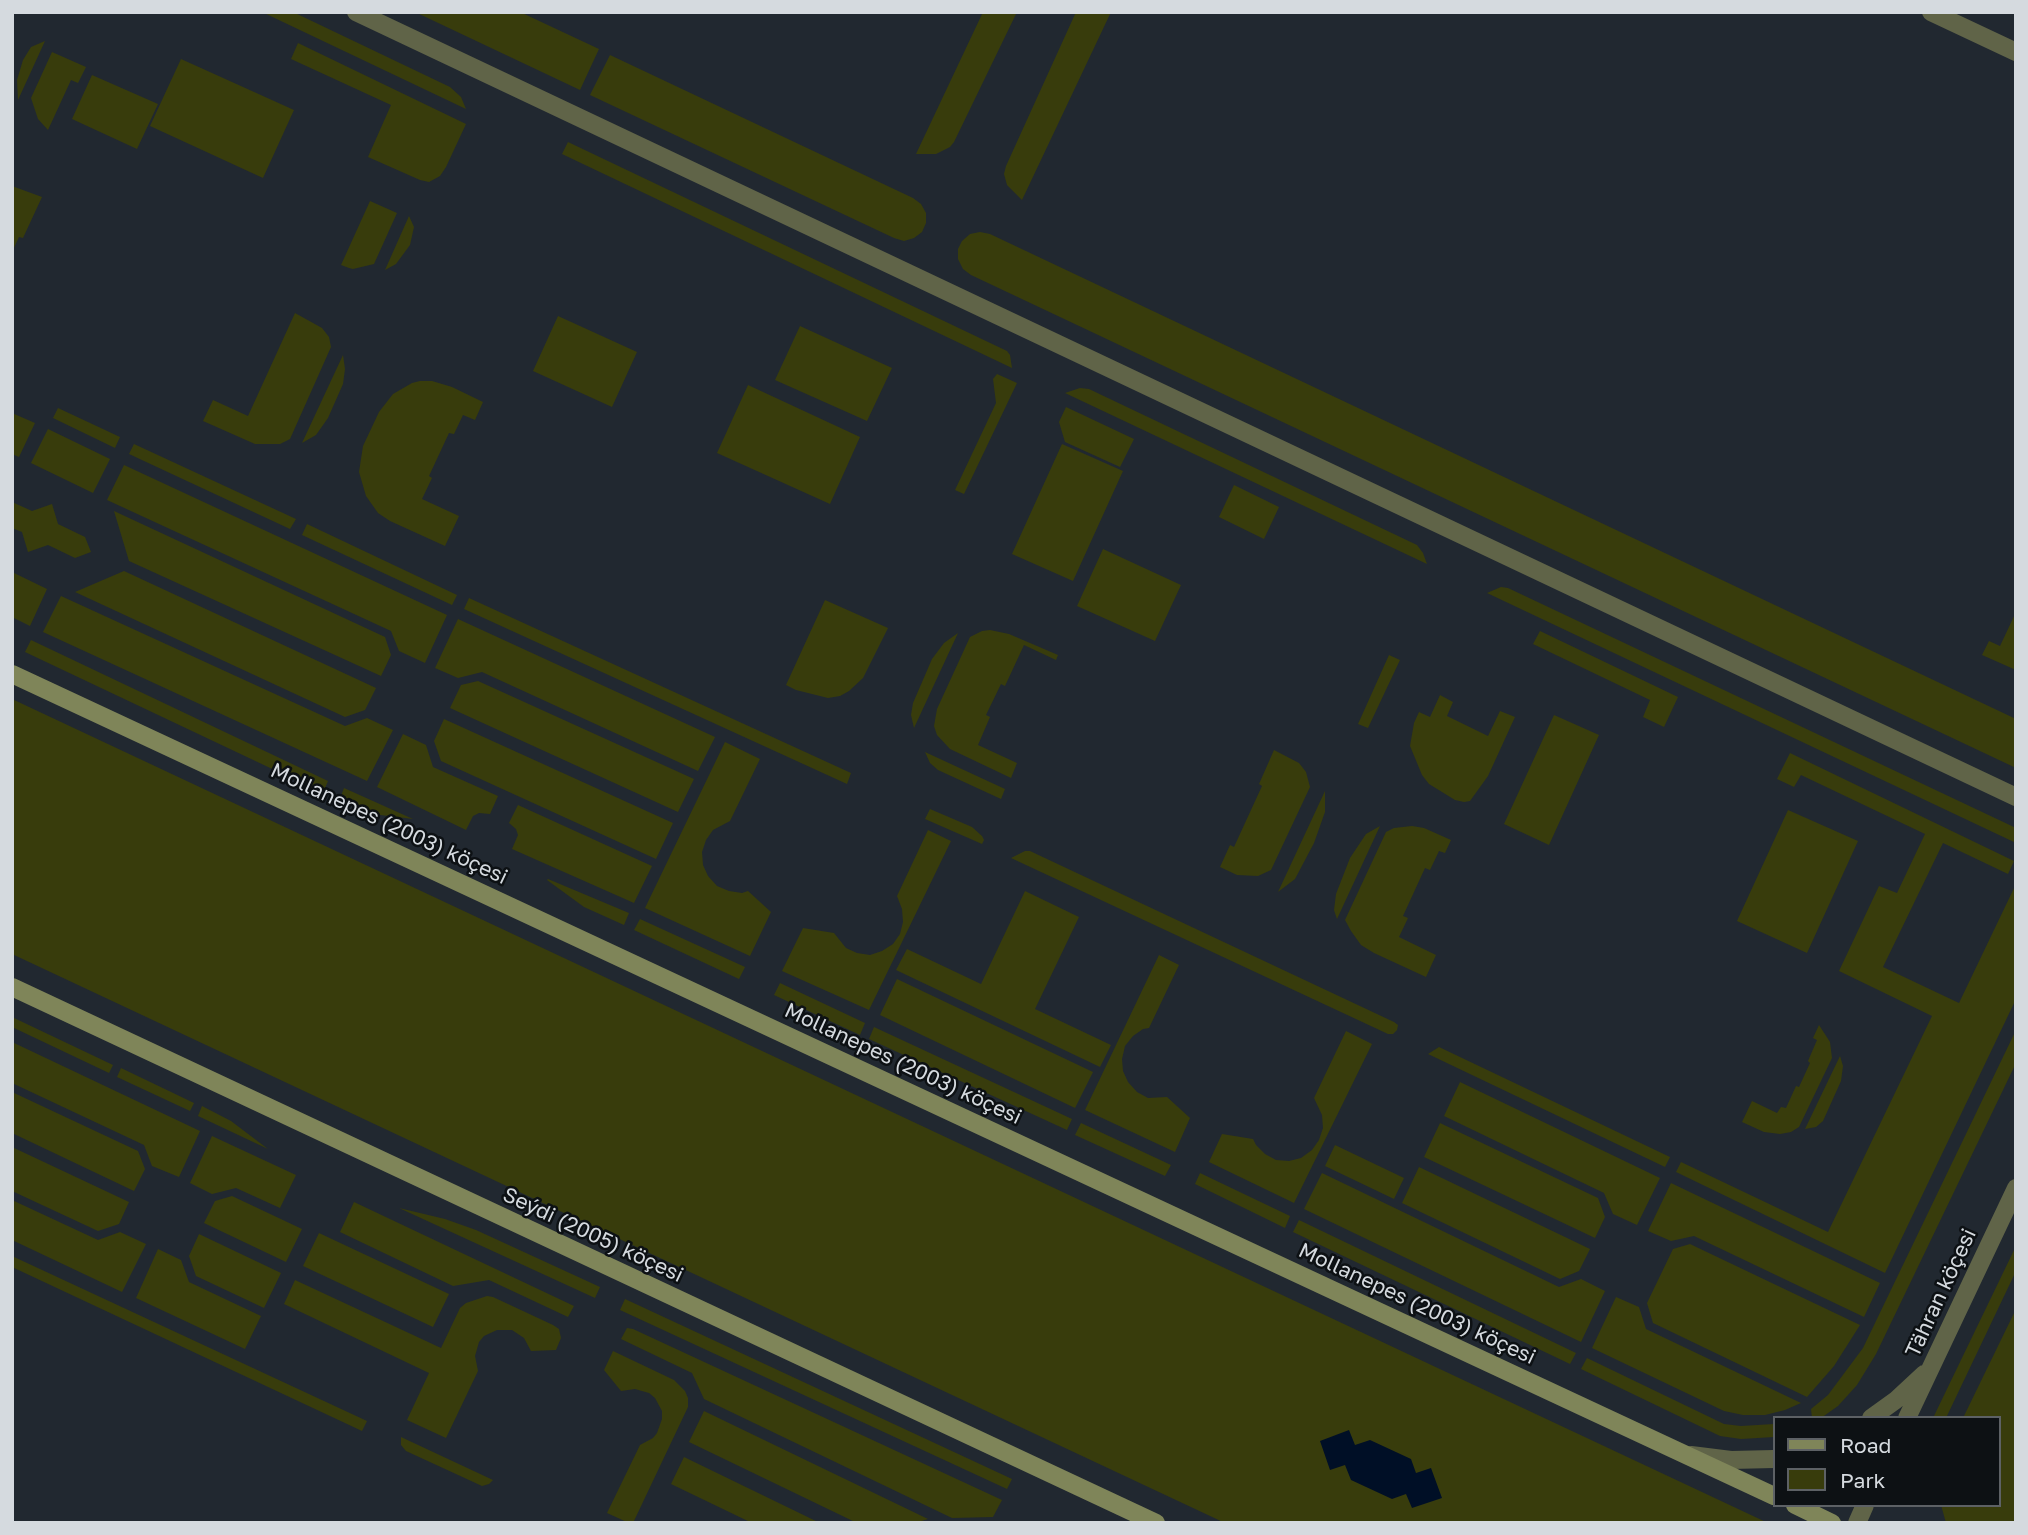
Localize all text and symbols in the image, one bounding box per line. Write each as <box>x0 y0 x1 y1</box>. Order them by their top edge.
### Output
street label: Mollanepes (2003) köçesi <box>266 758 512 890</box>
street label: Mollanepes (2003) köçesi <box>780 998 1026 1130</box>
street label: Seýdi (2005) köçesi <box>499 1182 687 1288</box>
street label: Tähran köçesi <box>1900 1225 1982 1361</box>
street label: Mollanepes (2003) köçesi <box>1294 1238 1540 1370</box>
legend <box>1772 1416 2000 1507</box>
text: Road <box>1840 1432 1891 1458</box>
text: Park <box>1840 1467 1885 1493</box>

